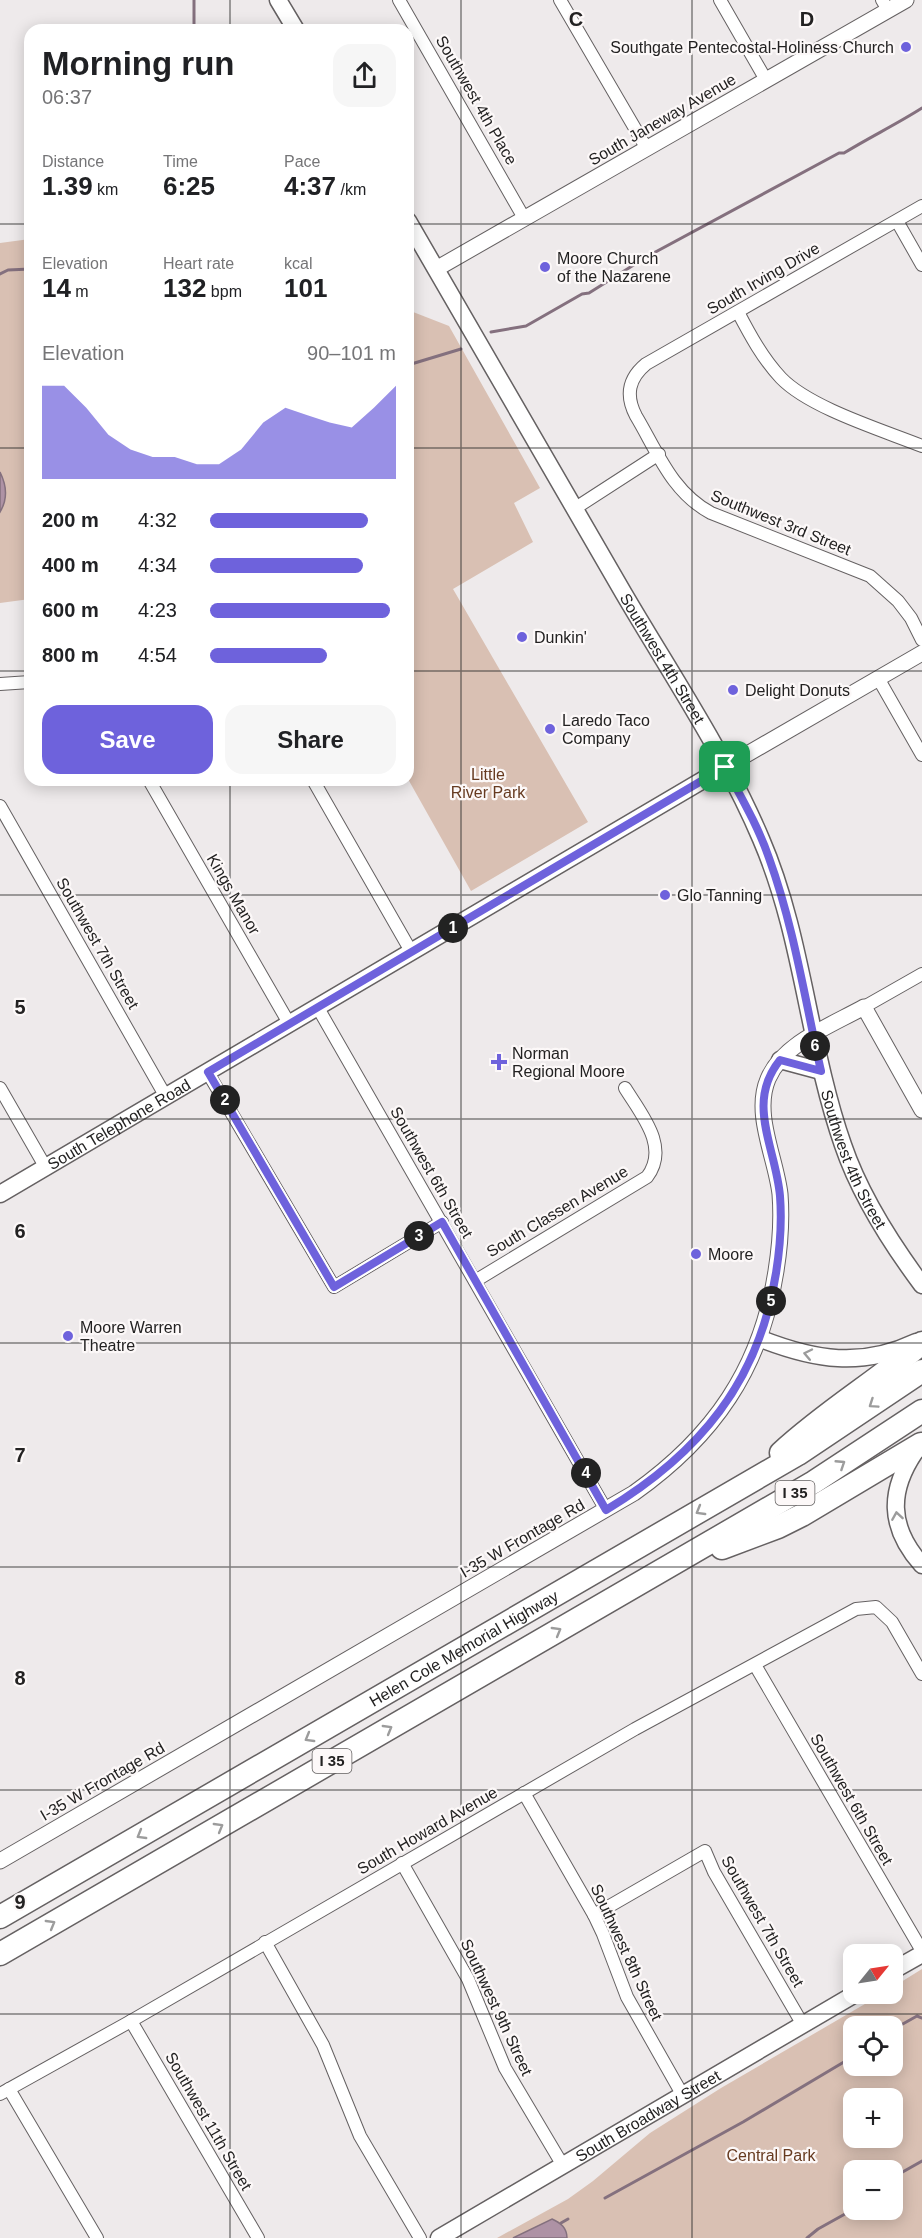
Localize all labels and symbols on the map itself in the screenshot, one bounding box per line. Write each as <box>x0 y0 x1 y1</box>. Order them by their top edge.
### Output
text: C <box>569 8 583 30</box>
text: D <box>800 8 814 30</box>
street label: Southwest 4th Place <box>433 33 520 168</box>
place label: Southgate Pentecostal-Holiness Church <box>610 39 894 56</box>
marker: Southgate Pentecostal-Holiness Church <box>899 40 913 54</box>
street label: South Janeway Avenue <box>586 70 739 169</box>
street label: South Irving Drive <box>704 239 823 318</box>
place label: Moore Church of the Nazarene <box>557 250 671 285</box>
marker: Moore Church of the Nazarene <box>538 260 552 274</box>
street label: Southwest 3rd Street <box>708 487 854 559</box>
street label: Southwest 4th Street <box>617 590 708 727</box>
place label: Dunkin' <box>534 629 587 646</box>
marker: Dunkin' <box>515 630 529 644</box>
place label: Delight Donuts <box>745 682 850 699</box>
marker: Delight Donuts <box>726 683 740 697</box>
place label: Laredo Taco Company <box>562 712 650 747</box>
marker: Laredo Taco Company <box>543 722 557 736</box>
pin <box>699 741 750 792</box>
park label: Little River Park <box>451 766 526 801</box>
street label: Kings Manor <box>204 851 264 938</box>
street label: Southwest 7th Street <box>53 875 142 1012</box>
place label: Glo Tanning <box>677 887 762 904</box>
marker: Glo Tanning <box>658 888 672 902</box>
pin: 1 <box>438 913 468 943</box>
text: 5 <box>14 996 26 1018</box>
pin: 6 <box>800 1031 830 1061</box>
place label: Norman Regional Moore <box>512 1045 625 1080</box>
marker: Norman Regional Moore <box>490 1053 508 1071</box>
street label: South Telephone Road <box>45 1076 194 1173</box>
pin: 2 <box>210 1085 240 1115</box>
street label: Southwest 4th Street <box>818 1088 890 1232</box>
street label: Southwest 6th Street <box>387 1104 476 1241</box>
street label: South Classen Avenue <box>484 1162 631 1260</box>
text: 6 <box>14 1220 26 1242</box>
pin: 3 <box>404 1221 434 1251</box>
place label: Moore <box>708 1246 753 1263</box>
marker: Moore <box>689 1247 703 1261</box>
pin: 5 <box>756 1286 786 1316</box>
place label: Moore Warren Theatre <box>80 1319 182 1354</box>
marker: Moore Warren Theatre <box>61 1329 75 1343</box>
one-way arrow <box>803 1348 813 1361</box>
one-way arrow <box>869 1397 880 1408</box>
text: 7 <box>14 1444 26 1466</box>
pin: 4 <box>571 1458 601 1488</box>
one-way arrow <box>835 1460 845 1472</box>
road number: I 35 <box>776 1481 814 1505</box>
street label: I-35 W Frontage Rd <box>457 1496 587 1581</box>
one-way arrow <box>696 1504 706 1515</box>
one-way arrow <box>891 1511 904 1521</box>
street label: Helen Cole Memorial Highway <box>366 1587 561 1710</box>
one-way arrow <box>551 1627 561 1639</box>
text: 8 <box>14 1667 26 1689</box>
one-way arrow <box>382 1725 392 1736</box>
one-way arrow <box>305 1730 315 1742</box>
street label: Southwest 6th Street <box>807 1731 896 1868</box>
street label: I-35 W Frontage Rd <box>37 1739 167 1824</box>
road number: I 35 <box>312 1749 352 1773</box>
street label: South Howard Avenue <box>354 1783 500 1878</box>
one-way arrow <box>213 1822 223 1834</box>
one-way arrow <box>136 1828 147 1840</box>
street label: Southwest 7th Street <box>718 1853 807 1990</box>
street label: Southwest 8th Street <box>587 1881 666 2024</box>
text: 9 <box>14 1891 26 1913</box>
one-way arrow <box>45 1920 55 1931</box>
street label: Southwest 9th Street <box>457 1936 536 2079</box>
north arrow <box>843 1944 903 2004</box>
street label: Southwest 11th Street <box>162 2049 255 2194</box>
street label: South Broadway Street <box>573 2067 724 2165</box>
park label: Central Park <box>727 2147 816 2164</box>

